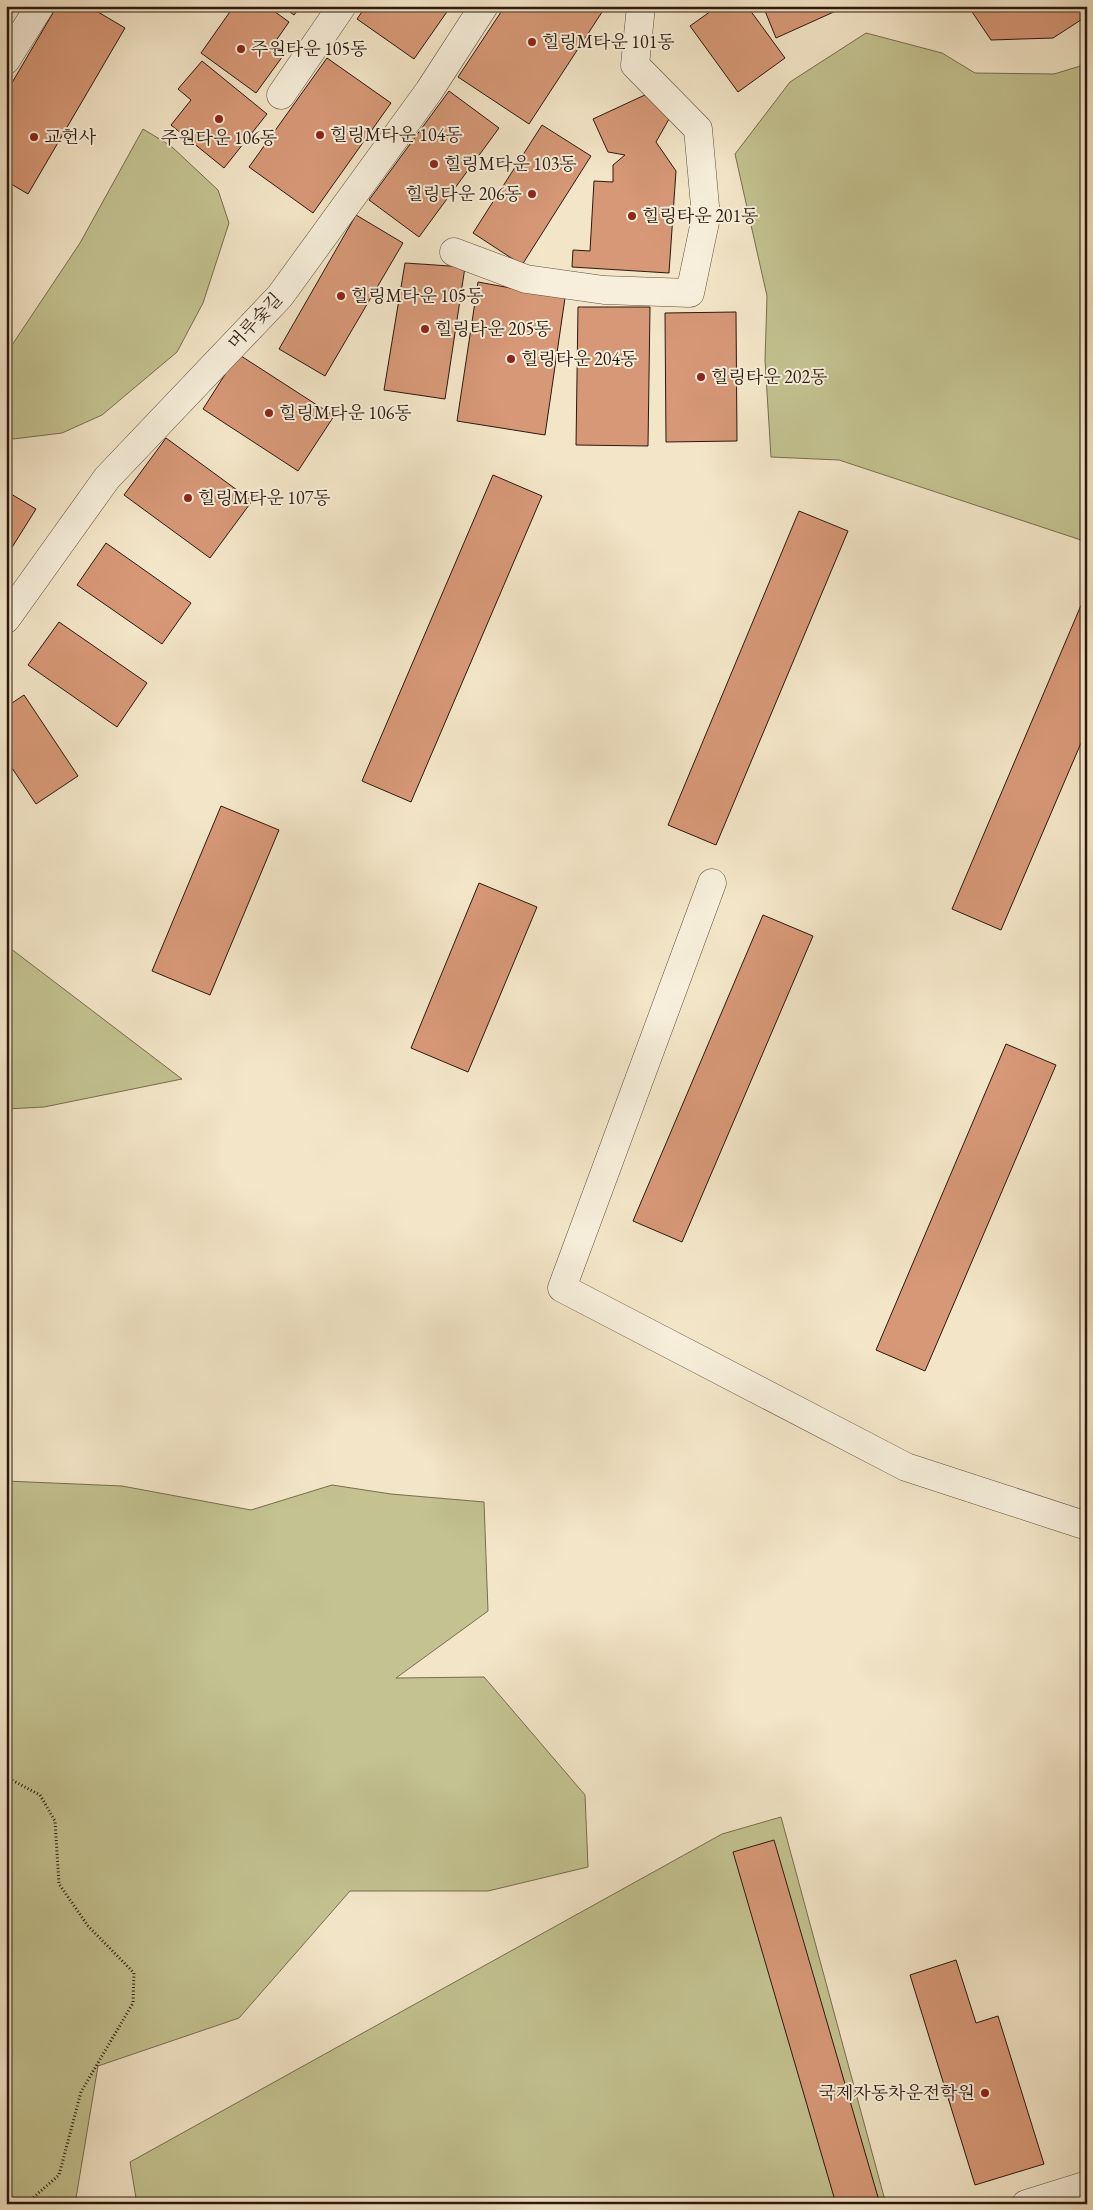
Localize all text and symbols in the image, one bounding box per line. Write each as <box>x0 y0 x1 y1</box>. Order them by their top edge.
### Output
place label: 힐링M타운 101동 <box>542 30 675 53</box>
marker: 힐링M타운 101동 <box>526 36 538 48</box>
place label: 주원타운 105동 <box>251 37 367 60</box>
marker: 주원타운 105동 <box>235 43 247 55</box>
marker: 주원타운 106동 <box>213 113 225 125</box>
place label: 힐링M타운 104동 <box>330 123 463 146</box>
place label: 교헌사 <box>44 125 97 148</box>
place label: 주원타운 106동 <box>161 126 277 149</box>
marker: 힐링M타운 104동 <box>314 129 326 141</box>
marker: 교헌사 <box>28 131 40 143</box>
place label: 힐링M타운 103동 <box>444 152 577 175</box>
marker: 힐링M타운 103동 <box>428 158 440 170</box>
place label: 힐링타운 206동 <box>406 182 522 205</box>
marker: 힐링타운 206동 <box>526 188 538 200</box>
place label: 힐링타운 201동 <box>642 204 758 227</box>
marker: 힐링타운 201동 <box>626 210 638 222</box>
place label: 힐링M타운 105동 <box>351 284 484 307</box>
street label: 머루숯길 <box>223 287 287 354</box>
marker: 힐링M타운 105동 <box>335 290 347 302</box>
place label: 힐링타운 205동 <box>435 317 551 340</box>
marker: 힐링타운 205동 <box>419 323 431 335</box>
place label: 힐링타운 204동 <box>521 347 637 370</box>
marker: 힐링타운 204동 <box>505 353 517 365</box>
place label: 힐링타운 202동 <box>711 365 827 388</box>
marker: 힐링타운 202동 <box>695 371 707 383</box>
place label: 힐링M타운 106동 <box>279 401 412 424</box>
marker: 힐링M타운 106동 <box>263 407 275 419</box>
place label: 힐링M타운 107동 <box>198 486 331 509</box>
marker: 힐링M타운 107동 <box>182 492 194 504</box>
place label: 국제자동차운전학원 <box>819 2081 975 2104</box>
marker: 국제자동차운전학원 <box>979 2087 991 2099</box>

